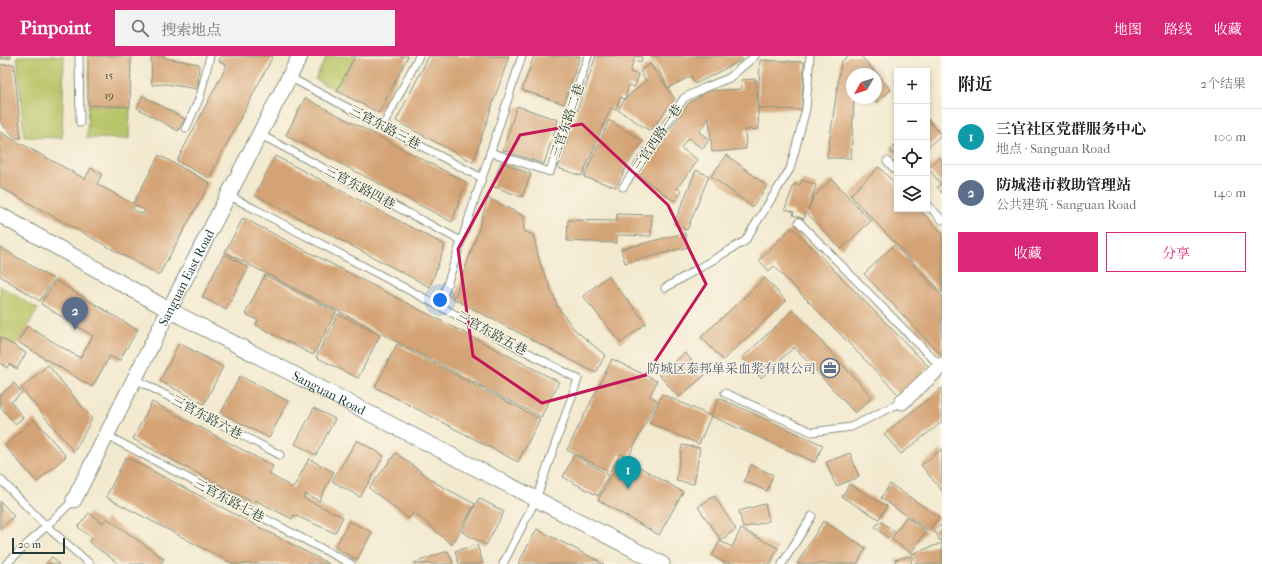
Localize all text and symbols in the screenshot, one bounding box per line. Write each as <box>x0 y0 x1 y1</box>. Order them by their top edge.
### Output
search box <box>115 10 395 46</box>
text: Pinpoint <box>20 17 91 39</box>
icon: search <box>129 17 151 39</box>
text: 搜索地点 <box>161 21 221 39</box>
text: 地图 <box>1114 21 1142 38</box>
text: 路线 <box>1164 21 1192 38</box>
text: 收藏 <box>1214 21 1242 38</box>
north arrow <box>846 68 882 104</box>
map controls <box>894 68 930 212</box>
button: + <box>894 68 930 104</box>
house number: 15 <box>105 69 114 82</box>
text: 附近 <box>958 74 992 94</box>
text: 2个结果 <box>1200 76 1246 91</box>
street label: 三官东路二巷 <box>547 82 587 160</box>
house number: 19 <box>104 89 114 102</box>
street label: 三官西路一巷 <box>629 101 685 175</box>
street label: 三官东路三巷 <box>347 102 423 152</box>
button: − <box>894 104 930 140</box>
text: 三官社区党群服务中心 <box>996 120 1146 138</box>
text: 1 <box>969 129 973 144</box>
text: 100 m <box>1213 129 1246 144</box>
button: locate <box>894 140 930 176</box>
text: 地点 · Sanguan Road <box>996 141 1110 156</box>
street label: 三官东路四巷 <box>322 162 398 212</box>
button: layers <box>894 176 930 212</box>
text: 防城港市救助管理站 <box>996 176 1131 194</box>
text: 2 <box>968 185 974 200</box>
text: 140 m <box>1213 185 1246 200</box>
text: 公共建筑 · Sanguan Road <box>996 197 1136 212</box>
street label: Sanguan East Road <box>155 226 217 328</box>
button: 收藏 <box>958 232 1098 272</box>
button: 分享 <box>1106 232 1246 272</box>
your location <box>430 290 450 310</box>
pin: 2 <box>62 297 88 330</box>
street label: 三官东路五巷 <box>454 308 530 358</box>
office icon: 防城区泰邦单采血浆有限公司 <box>819 357 841 379</box>
place label: 防城区泰邦单采血浆有限公司 <box>647 361 816 376</box>
street label: Sanguan Road <box>290 367 369 418</box>
street label: 三官东路六巷 <box>169 392 245 442</box>
pin: 1 <box>615 456 641 489</box>
street label: 三官东路七巷 <box>191 475 267 525</box>
scale bar <box>12 536 65 555</box>
text: 20 m <box>18 538 41 551</box>

